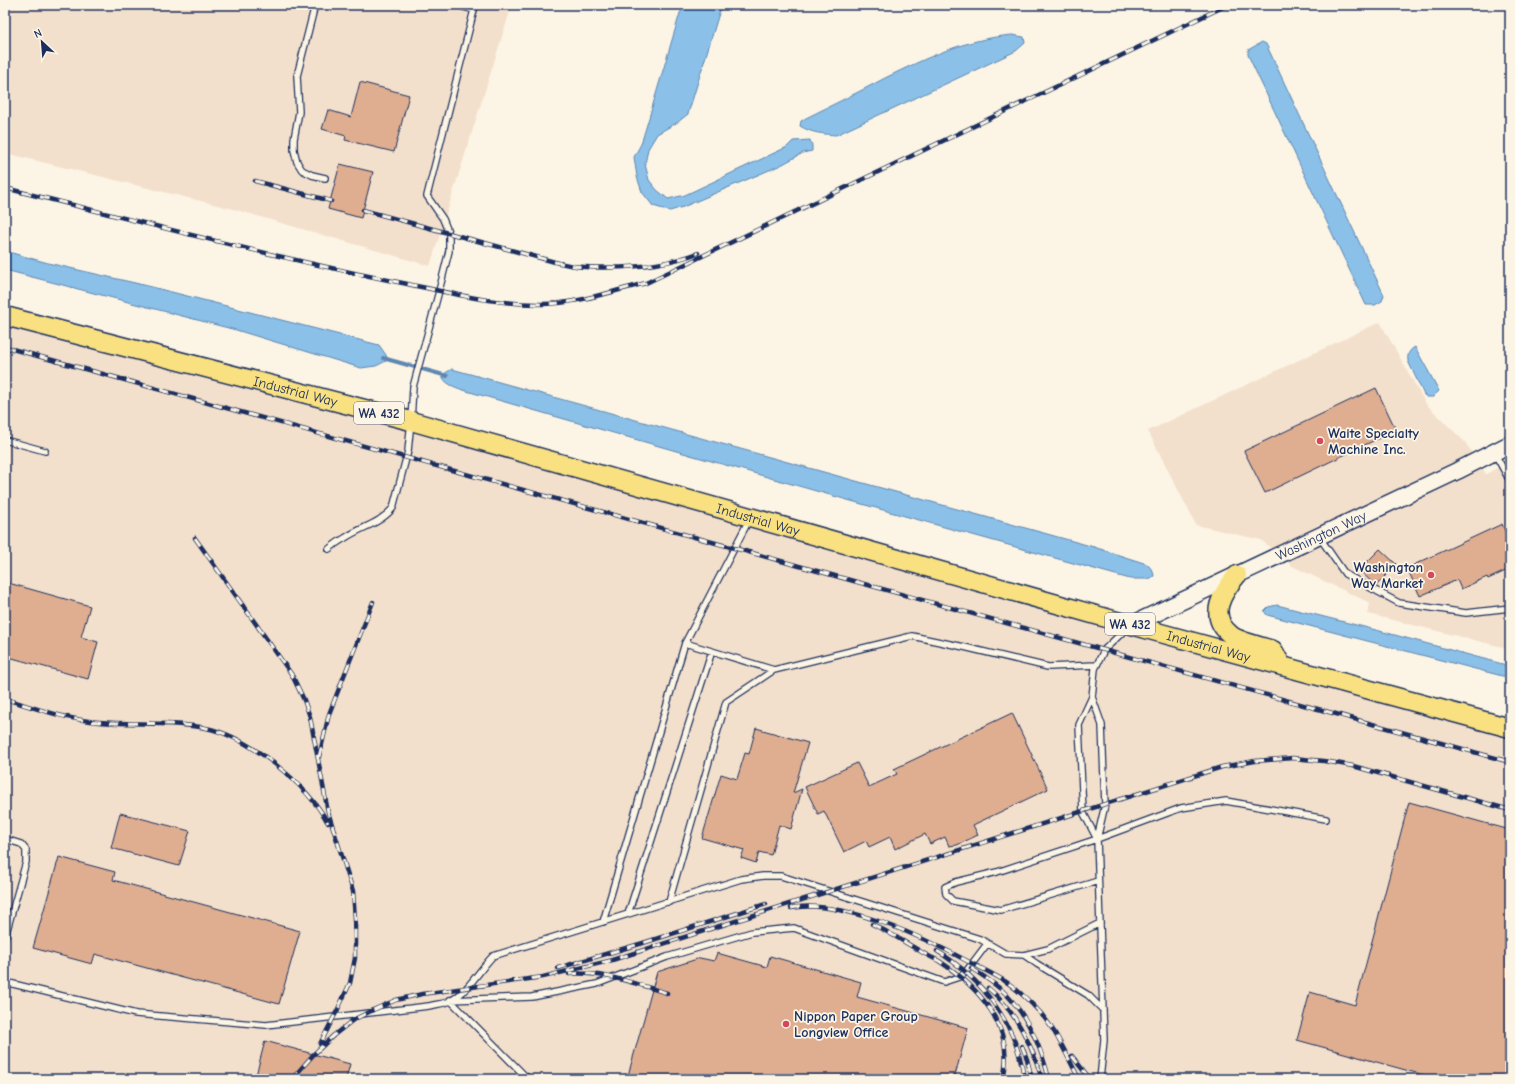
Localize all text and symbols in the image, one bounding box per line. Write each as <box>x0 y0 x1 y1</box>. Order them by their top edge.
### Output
north arrow <box>22 22 62 62</box>
text: N <box>32 26 44 41</box>
street label: Industrial Way <box>252 373 340 411</box>
road number: WA 432 <box>354 402 404 424</box>
place label: Waite Specialty Machine Inc. <box>1328 425 1420 458</box>
marker: Waite Specialty Machine Inc. <box>1315 436 1325 446</box>
street label: Industrial Way <box>714 500 802 540</box>
street label: Washington Way <box>1273 507 1370 564</box>
place label: Washington Way Market <box>1351 559 1423 592</box>
marker: Washington Way Market <box>1426 570 1436 580</box>
road number: WA 432 <box>1105 613 1155 635</box>
street label: Industrial Way <box>1165 627 1253 666</box>
place label: Nippon Paper Group Longview Office <box>794 1008 918 1041</box>
marker: Nippon Paper Group Longview Office <box>781 1019 791 1029</box>

